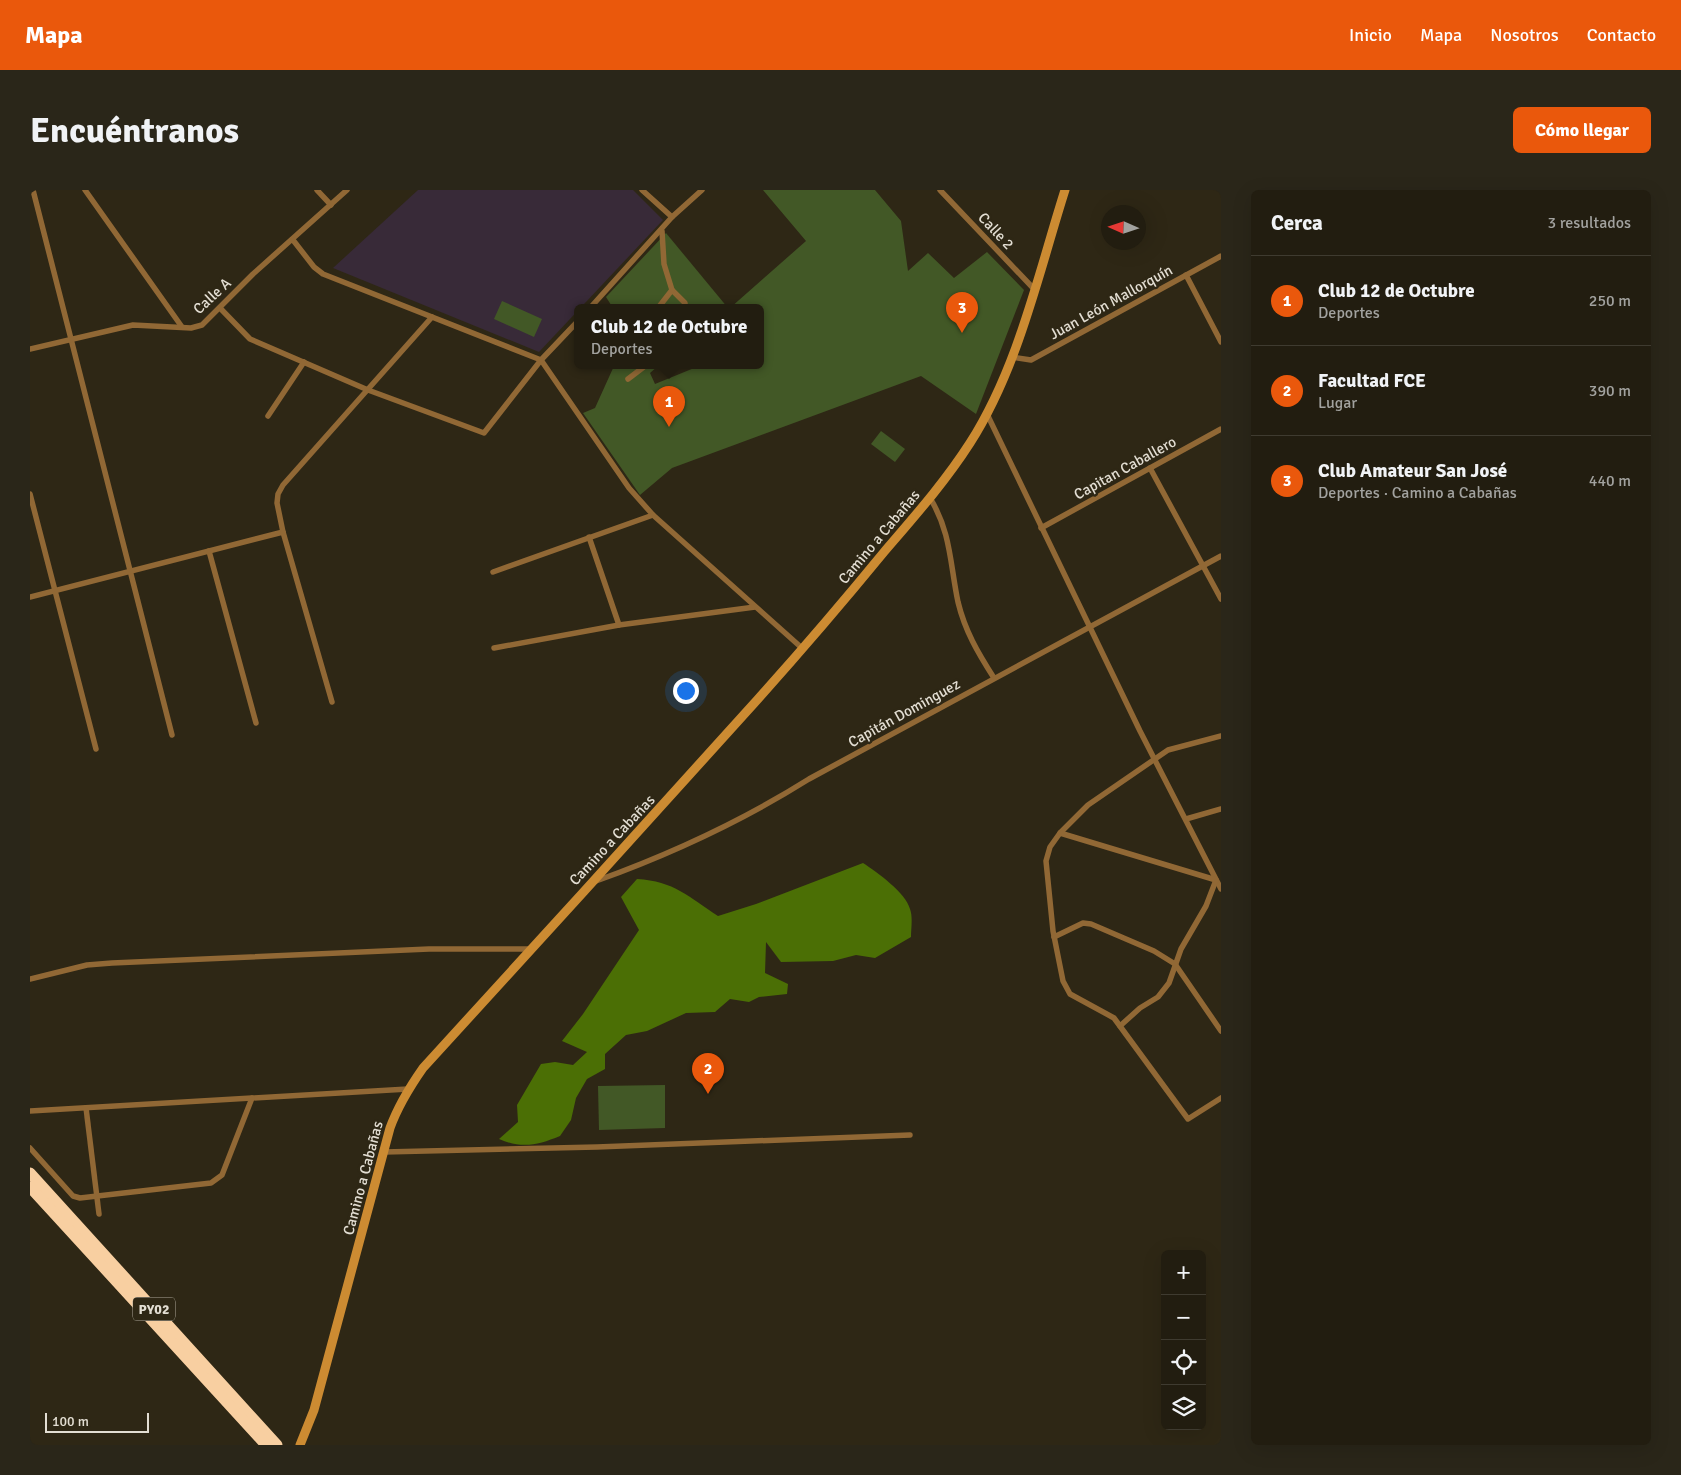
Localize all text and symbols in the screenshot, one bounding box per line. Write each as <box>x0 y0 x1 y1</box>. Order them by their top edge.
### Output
text: Mapa <box>25 20 83 50</box>
text: Inicio <box>1349 24 1392 46</box>
text: Mapa <box>1420 24 1462 46</box>
text: Nosotros <box>1490 24 1559 46</box>
text: Contacto <box>1587 24 1656 46</box>
button: Cómo llegar <box>1513 107 1651 153</box>
text: Encuéntranos <box>30 109 239 152</box>
north arrow <box>1101 205 1146 250</box>
street label: Calle 2 <box>974 209 1018 253</box>
text: Cerca <box>1271 210 1323 236</box>
text: 3 resultados <box>1548 213 1631 233</box>
street label: Juan León Mallorquín <box>1046 261 1176 343</box>
street label: Calle A <box>189 274 235 318</box>
text: Club 12 de Octubre <box>1318 279 1475 303</box>
text: 1 <box>1283 291 1291 311</box>
text: 250 m <box>1589 291 1631 311</box>
pin: 3 <box>946 292 978 333</box>
text: Deportes <box>1318 303 1380 323</box>
popup <box>574 304 764 369</box>
text: Club 12 de Octubre <box>591 315 747 339</box>
text: Deportes <box>591 339 653 359</box>
text: Facultad FCE <box>1318 369 1426 393</box>
text: 2 <box>1283 381 1291 401</box>
text: 390 m <box>1589 381 1631 401</box>
pin: 1 <box>653 386 685 427</box>
text: Lugar <box>1318 393 1357 413</box>
street label: Capitan Caballero <box>1071 432 1179 503</box>
text: Club Amateur San José <box>1318 459 1507 483</box>
text: 3 <box>1283 471 1291 491</box>
text: 440 m <box>1589 471 1631 491</box>
text: Deportes · Camino a Cabañas <box>1318 483 1517 503</box>
street label: Camino a Cabañas <box>834 486 924 588</box>
street label: Capitán Dominguez <box>845 675 963 751</box>
your location <box>673 678 699 704</box>
street label: Camino a Cabañas <box>565 791 659 889</box>
pin: 2 <box>692 1053 724 1094</box>
street label: Camino a Cabañas <box>339 1119 387 1237</box>
map controls <box>1161 1250 1206 1430</box>
button: + <box>1161 1250 1206 1295</box>
button: − <box>1161 1295 1206 1340</box>
road number: PY02 <box>133 1298 175 1320</box>
button: locate <box>1161 1340 1206 1385</box>
button: layers <box>1161 1385 1206 1430</box>
scale bar <box>45 1410 149 1433</box>
text: 100 m <box>52 1413 89 1430</box>

